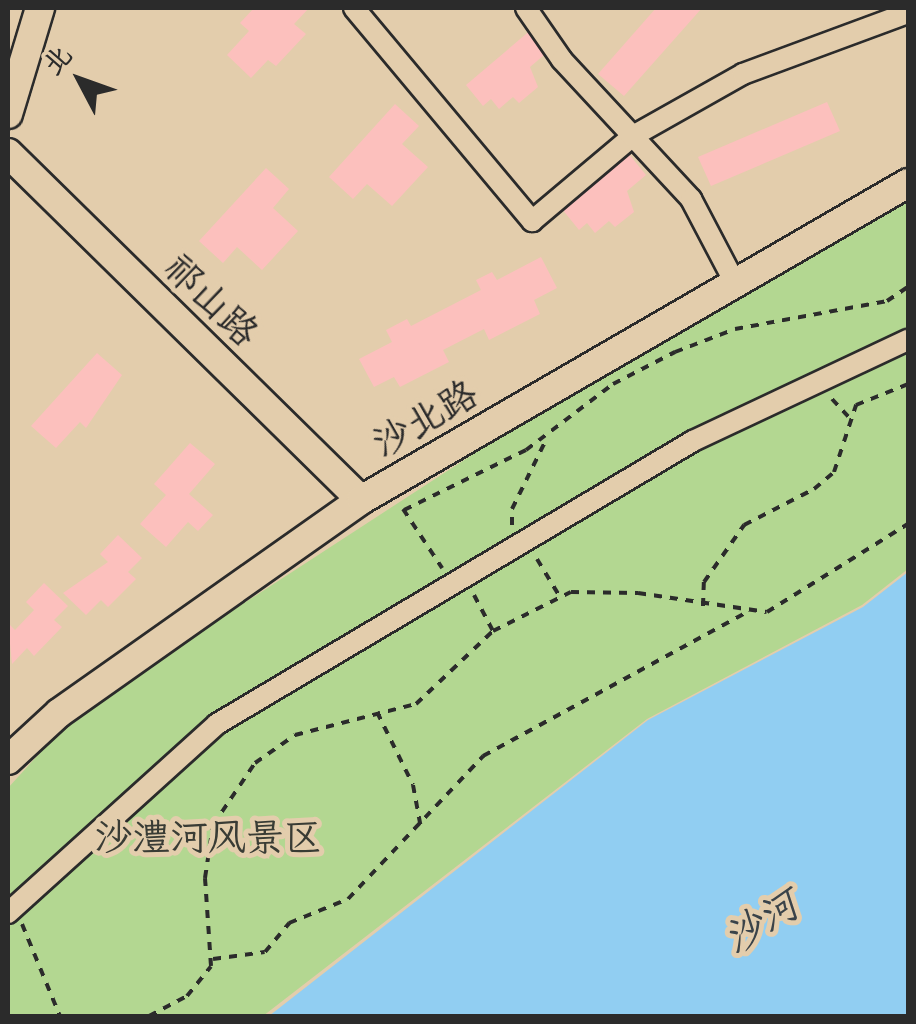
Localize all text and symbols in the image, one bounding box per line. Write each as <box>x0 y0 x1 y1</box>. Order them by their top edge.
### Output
north arrow <box>30 30 130 130</box>
text: 北 <box>29 33 85 87</box>
street label: 祁山路 <box>154 244 268 356</box>
street label: 沙北路 <box>364 371 486 467</box>
park label: 沙澧河风景区 <box>94 815 322 861</box>
water label: 沙河 <box>714 880 808 964</box>

